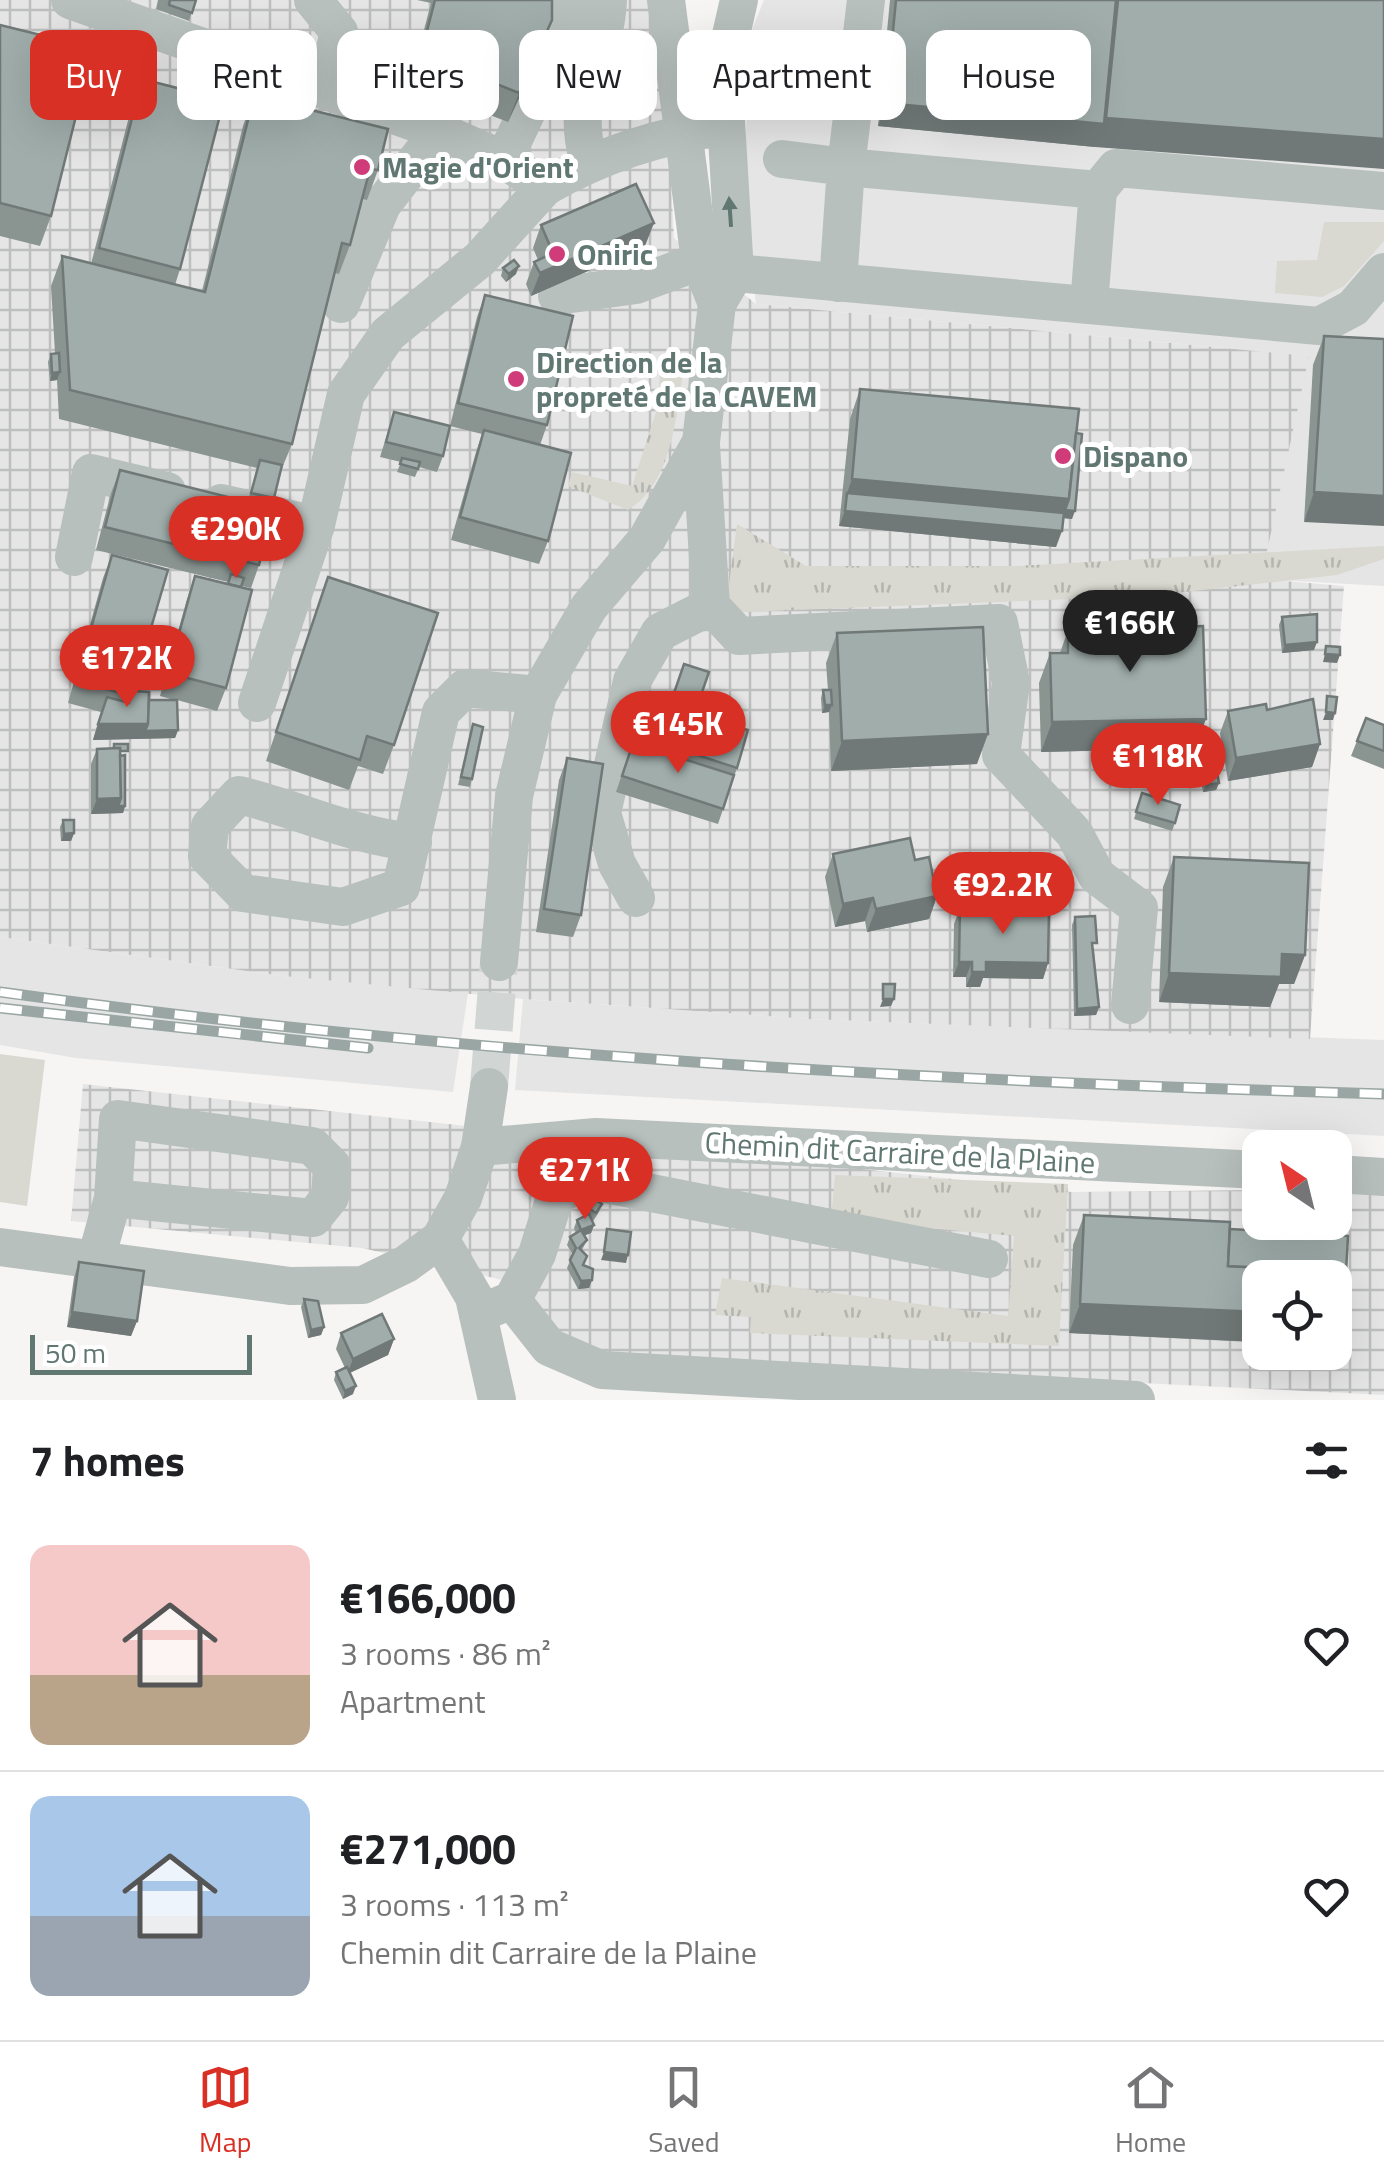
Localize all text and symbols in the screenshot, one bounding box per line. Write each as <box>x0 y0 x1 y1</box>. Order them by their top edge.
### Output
chip: Buy <box>30 30 157 120</box>
chip: Rent <box>177 30 317 120</box>
chip: Filters <box>337 30 499 120</box>
chip: New <box>519 30 657 120</box>
chip: Apartment <box>677 30 906 120</box>
chip: House <box>926 30 1091 120</box>
place label: Magie d'Orient <box>382 144 574 190</box>
marker: Magie d'Orient <box>351 156 373 178</box>
one-way arrow <box>722 195 738 227</box>
place label: Oniric <box>577 231 653 277</box>
marker: Oniric <box>546 243 568 265</box>
place label: Direction de la propreté de la CAVEM <box>536 339 817 419</box>
marker: Direction de la propreté de la CAVEM <box>505 368 527 390</box>
place label: Dispano <box>1083 433 1188 479</box>
marker: Dispano <box>1052 445 1074 467</box>
pin: €290K <box>166 496 306 581</box>
text: €290K <box>191 504 281 552</box>
pin: €166K <box>1060 590 1200 675</box>
text: €166K <box>1085 598 1175 646</box>
pin: €172K <box>57 625 197 710</box>
text: €172K <box>82 633 172 681</box>
pin: €145K <box>608 691 748 776</box>
text: €145K <box>633 699 723 747</box>
pin: €118K <box>1088 723 1228 808</box>
text: €118K <box>1113 731 1203 779</box>
pin: €92.2K <box>922 852 1084 937</box>
text: €92.2K <box>954 860 1052 908</box>
street label: Chemin dit Carraire de la Plaine <box>704 1119 1096 1185</box>
north arrow <box>1242 1130 1352 1240</box>
map controls <box>1242 1130 1352 1370</box>
pin: €271K <box>515 1137 655 1222</box>
text: €271K <box>540 1145 630 1193</box>
button: locate <box>1242 1260 1352 1370</box>
scale bar <box>30 1330 252 1374</box>
text: 50 m <box>45 1331 106 1374</box>
text: 7 homes <box>30 1428 185 1492</box>
icon: filters <box>1299 1433 1354 1488</box>
text: €166,000 <box>340 1565 516 1629</box>
icon: home <box>110 1585 230 1705</box>
icon: heart <box>1299 1618 1354 1673</box>
text: 3 rooms · 86 m² <box>340 1629 551 1677</box>
text: Apartment <box>340 1677 486 1725</box>
text: €271,000 <box>340 1816 516 1880</box>
icon: home <box>110 1836 230 1956</box>
icon: heart <box>1299 1869 1354 1924</box>
text: 3 rooms · 113 m² <box>340 1880 569 1928</box>
text: Chemin dit Carraire de la Plaine <box>340 1928 757 1976</box>
tab: Map <box>198 2060 253 2163</box>
tab: Saved <box>648 2060 720 2163</box>
tab: Home <box>1115 2060 1186 2163</box>

